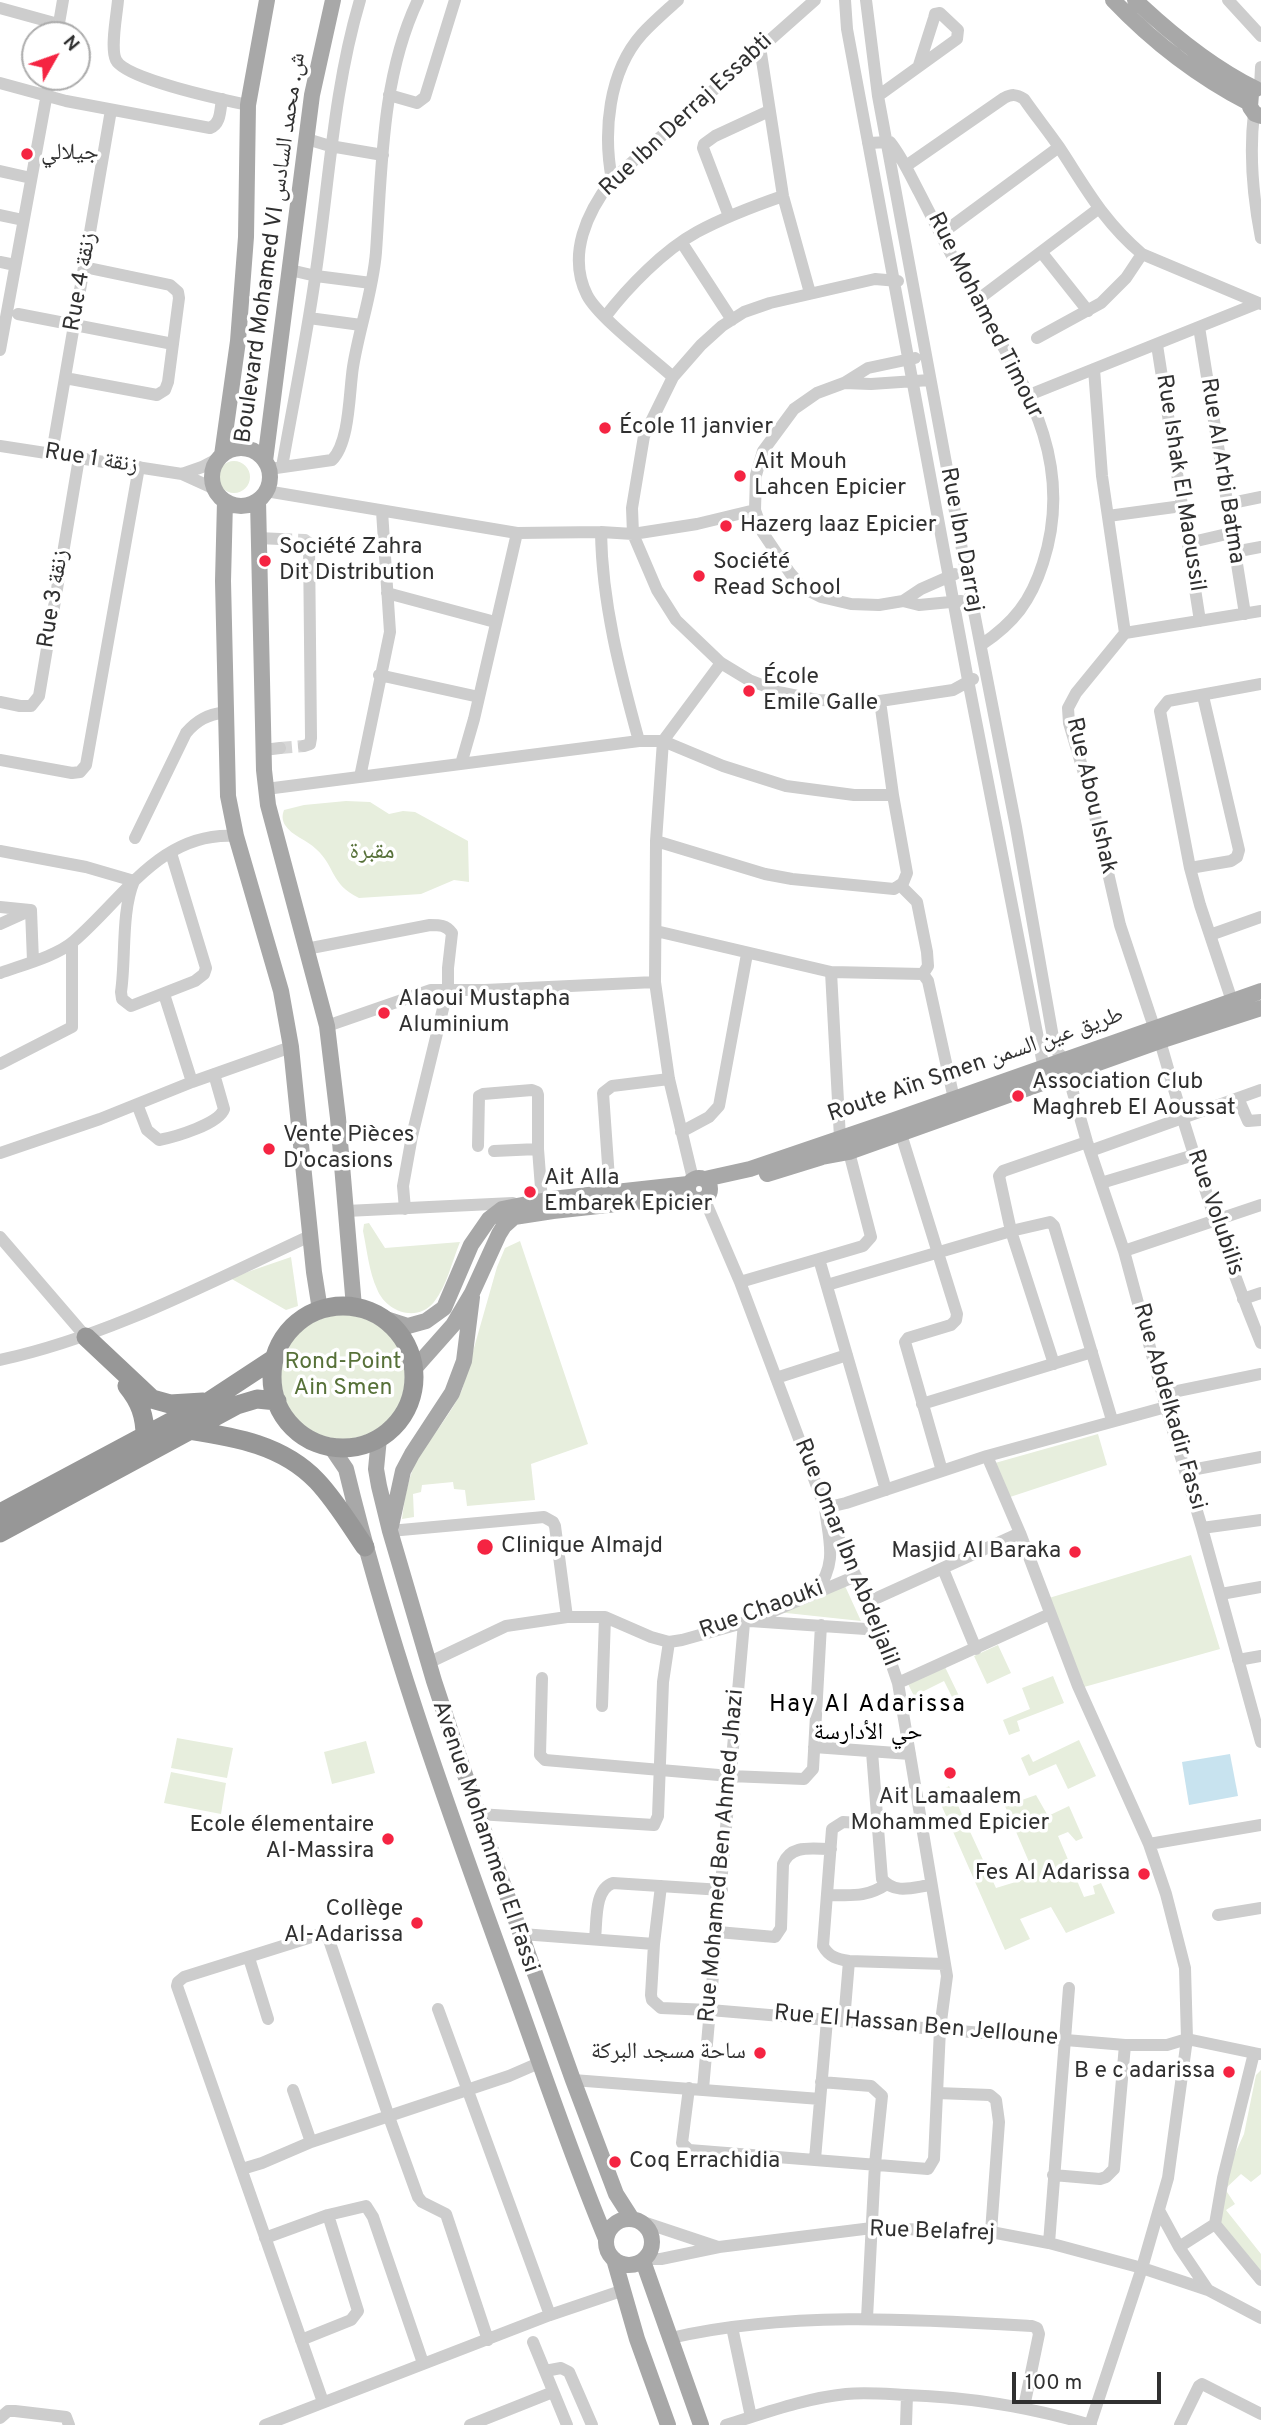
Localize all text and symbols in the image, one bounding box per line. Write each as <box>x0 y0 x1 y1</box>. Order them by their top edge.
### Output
north arrow <box>21 21 91 91</box>
street label: Rue Ibn Derraj Essabti <box>595 29 779 203</box>
text: N <box>57 31 84 57</box>
street label: Boulevard Mohamed VI ش. محمد السادس <box>231 51 313 445</box>
place label: جيلالي <box>41 140 99 168</box>
marker: جيلالي <box>19 146 35 162</box>
street label: Rue Mohamed Timour <box>920 208 1048 424</box>
street label: Rue 4 زنقة <box>60 230 104 334</box>
street label: Rue Ishak El Maoussil <box>1148 372 1210 594</box>
street label: Rue Al Arbi Batma <box>1193 376 1249 566</box>
place label: École 11 janvier <box>619 414 773 442</box>
marker: École 11 janvier <box>597 420 613 436</box>
street label: Rue 1 زنقة <box>42 439 140 481</box>
place label: Ait Mouh Lahcen Epicier <box>754 449 906 503</box>
street label: Rue Ibn Darraj <box>932 465 988 615</box>
marker: Ait Mouh Lahcen Epicier <box>732 468 748 484</box>
place label: Hazerg Iaaz Epicier <box>740 512 937 540</box>
marker: Hazerg Iaaz Epicier <box>718 518 734 534</box>
place label: Société Zahra Dit Distribution <box>279 534 435 588</box>
street label: Rue 3 زنقة <box>34 548 76 650</box>
place label: Société Read School <box>713 549 841 603</box>
marker: Société Zahra Dit Distribution <box>257 553 273 569</box>
marker: Société Read School <box>691 568 707 584</box>
place label: École Emile Galle <box>763 664 878 718</box>
marker: École Emile Galle <box>741 683 757 699</box>
street label: Rue Abou Ishak <box>1059 715 1121 877</box>
park label: مقبرة <box>350 839 394 867</box>
place label: Alaoui Mustapha Aluminium <box>398 986 570 1040</box>
street label: Route Aïn Smen طريق عين السمن <box>824 1002 1128 1130</box>
marker: Alaoui Mustapha Aluminium <box>376 1005 392 1021</box>
place label: Association Club Maghreb El Aoussat <box>1032 1069 1236 1123</box>
marker: Association Club Maghreb El Aoussat <box>1010 1088 1026 1104</box>
place label: Vente Pièces D'ocasions <box>283 1122 415 1176</box>
marker: Vente Pièces D'ocasions <box>261 1141 277 1157</box>
street label: Rue Volubilis <box>1180 1146 1248 1280</box>
place label: Ait Alla Embarek Epicier <box>544 1165 713 1219</box>
marker: Ait Alla Embarek Epicier <box>522 1184 538 1200</box>
street label: Rue Abdelkadir Fassi <box>1125 1301 1211 1513</box>
park label: Rond-Point Ain Smen <box>284 1349 402 1403</box>
street label: Rue Omar Ibn Abdeljalil <box>787 1435 903 1671</box>
place label: Clinique Almajd <box>501 1533 663 1561</box>
marker: Clinique Almajd <box>475 1537 495 1557</box>
place label: Masjid Al Baraka <box>891 1538 1061 1566</box>
marker: Masjid Al Baraka <box>1067 1544 1083 1560</box>
street label: Rue Chaouki <box>696 1576 828 1646</box>
street label: Rue Mohamed Ben Ahmed Jhazi <box>695 1688 751 2024</box>
district label: Hay Al Adarissa حي الأدارسة <box>771 1692 965 1748</box>
street label: Avenue Mohammed El Fassi <box>424 1697 544 1977</box>
marker: Ait Lamaalem Mohammed Epicier <box>942 1765 958 1781</box>
place label: Ait Lamaalem Mohammed Epicier <box>851 1784 1049 1838</box>
place label: Ecole élementaire Al-Massira <box>190 1812 374 1866</box>
marker: Ecole élementaire Al-Massira <box>380 1831 396 1847</box>
place label: Fes Al Adarissa <box>975 1860 1130 1888</box>
marker: Fes Al Adarissa <box>1136 1866 1152 1882</box>
place label: Collège Al-Adarissa <box>284 1896 403 1950</box>
marker: Collège Al-Adarissa <box>409 1915 425 1931</box>
street label: Rue El Hassan Ben Jelloune <box>773 2001 1059 2053</box>
place label: ساحة مسجد البركة <box>591 2039 746 2067</box>
marker: ساحة مسجد البركة <box>752 2045 768 2061</box>
place label: B e c adarissa <box>1074 2058 1215 2086</box>
marker: B e c adarissa <box>1221 2064 1237 2080</box>
place label: Coq Errachidia <box>629 2148 780 2176</box>
marker: Coq Errachidia <box>607 2154 623 2170</box>
street label: Rue Belafrej <box>869 2217 995 2249</box>
scale bar <box>1016 2358 1165 2402</box>
text: 100 m <box>1025 2370 1082 2397</box>

